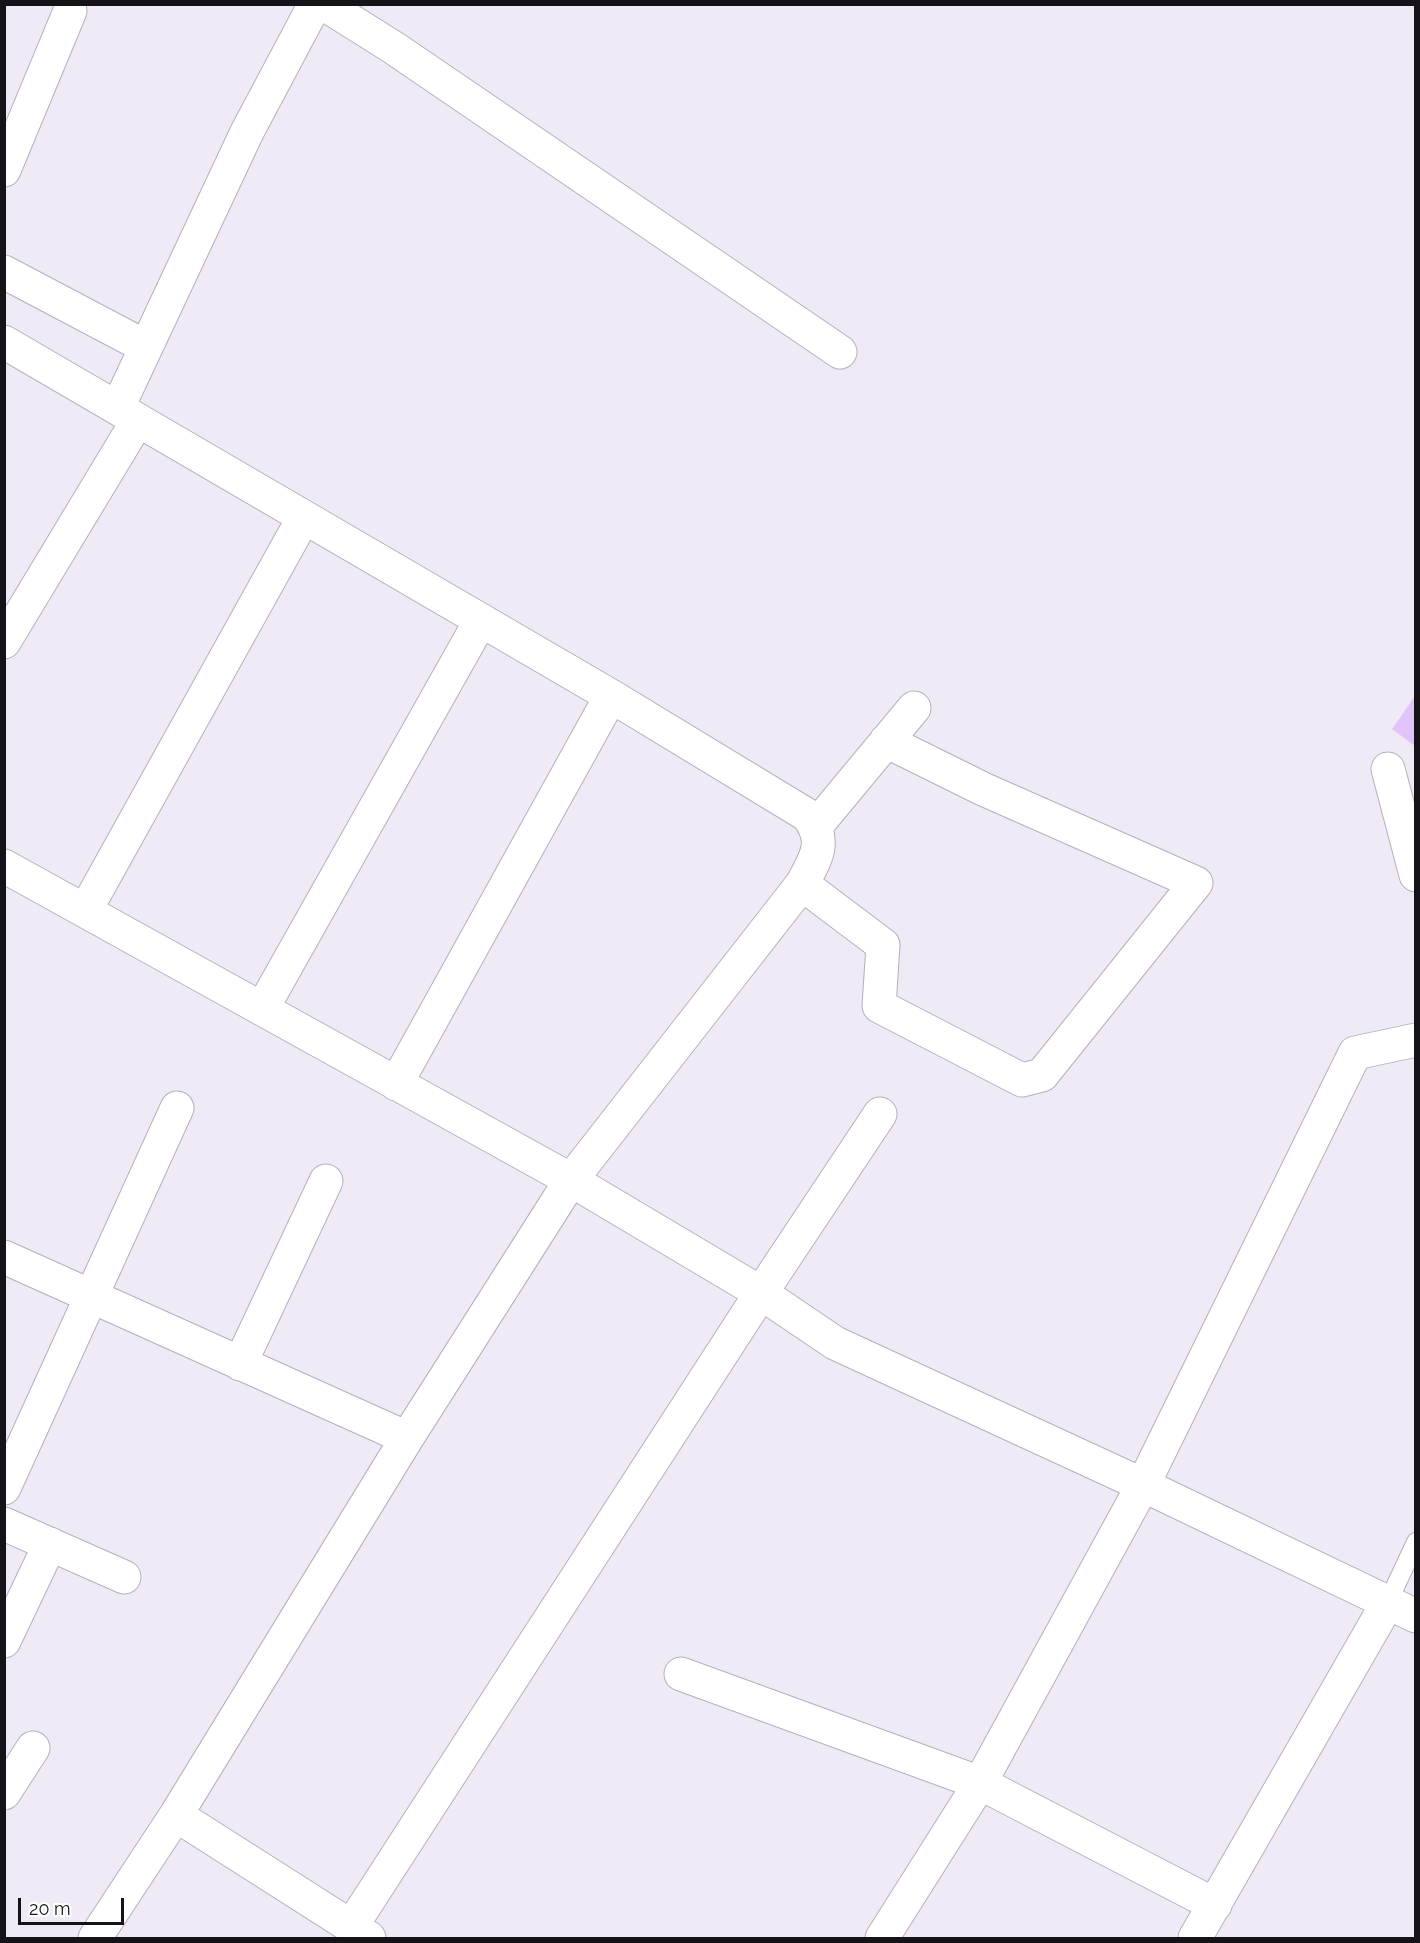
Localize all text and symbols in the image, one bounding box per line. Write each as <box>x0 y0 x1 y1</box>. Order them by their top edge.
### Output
scale bar <box>21 1886 128 1924</box>
text: 20 m <box>29 1898 71 1919</box>

